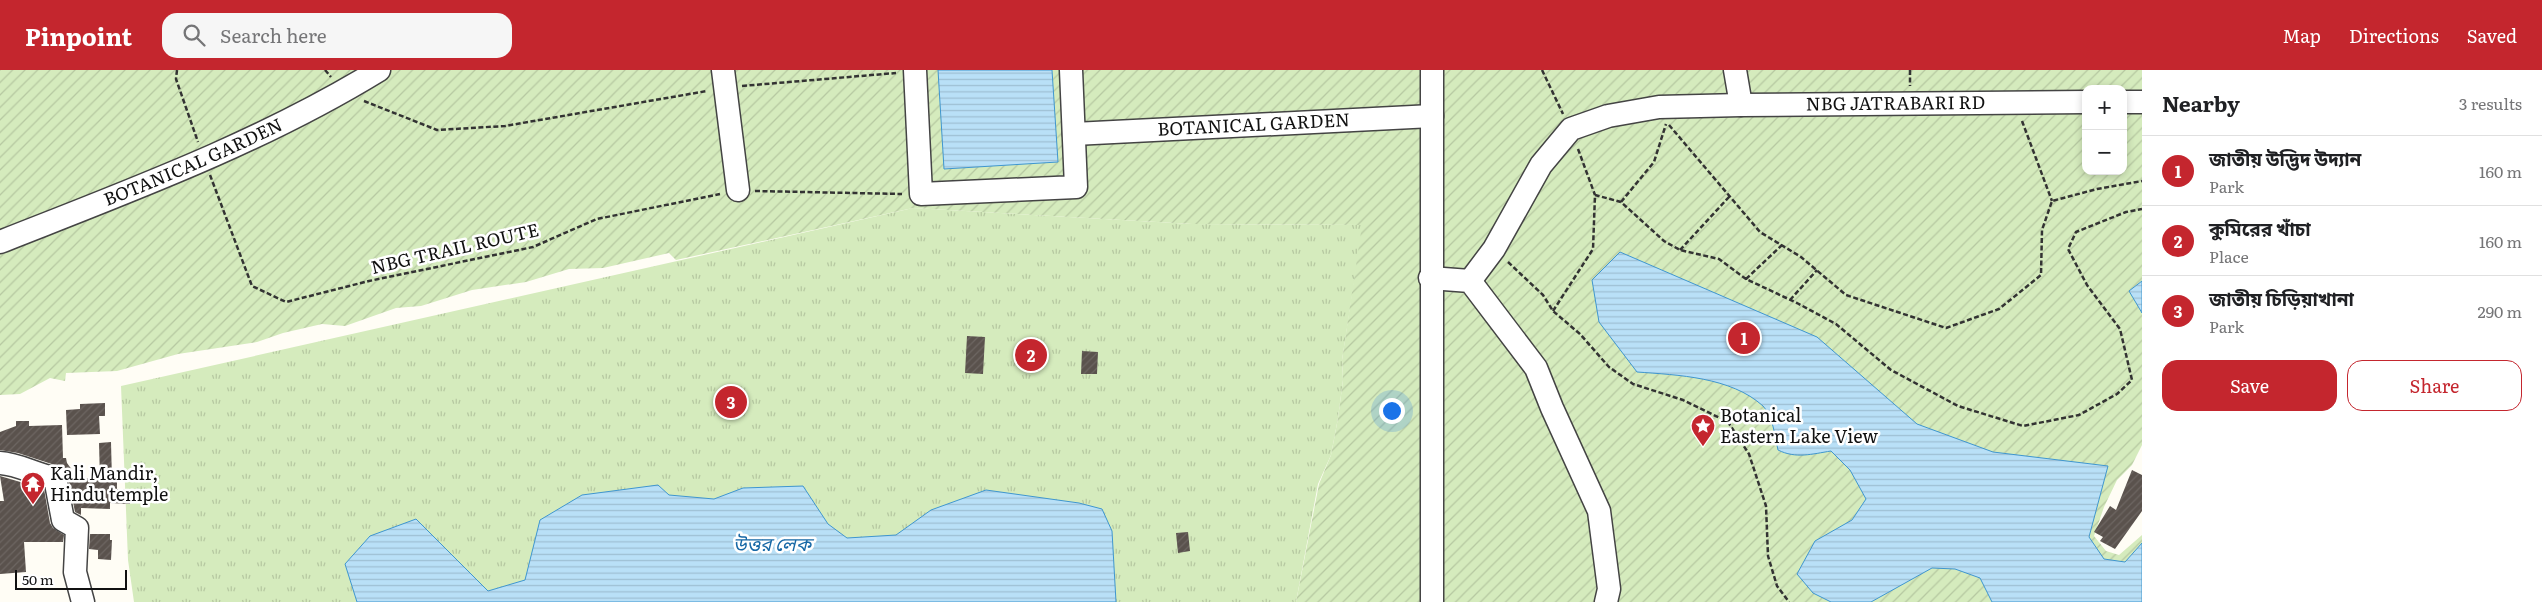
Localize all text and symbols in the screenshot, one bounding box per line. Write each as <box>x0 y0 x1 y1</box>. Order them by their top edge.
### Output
search box <box>162 13 512 58</box>
text: Pinpoint <box>25 18 132 53</box>
icon: search <box>180 21 208 49</box>
text: Search here <box>220 21 327 49</box>
text: Map <box>2283 22 2321 49</box>
text: Directions <box>2349 22 2439 49</box>
text: Saved <box>2467 22 2517 49</box>
map controls <box>2082 85 2127 175</box>
button: + <box>2082 85 2127 130</box>
text: Nearby <box>2162 87 2240 118</box>
street label: NBG JATRABARI RD <box>1806 88 1985 116</box>
text: 3 results <box>2459 91 2522 115</box>
street label: BOTANICAL GARDEN <box>1157 105 1351 142</box>
street label: BOTANICAL GARDEN <box>99 110 287 212</box>
button: − <box>2082 130 2127 175</box>
text: জাতীয় উদ্ভিদ উদ্যান <box>2209 144 2361 172</box>
text: 1 <box>2175 159 2181 183</box>
text: 160 m <box>2479 159 2522 183</box>
text: Park <box>2209 174 2244 198</box>
text: কুমিরের খাঁচা <box>2209 214 2311 242</box>
street label: NBG TRAIL ROUTE <box>368 215 541 280</box>
text: 2 <box>2174 229 2182 253</box>
text: 160 m <box>2479 229 2522 253</box>
text: Place <box>2209 244 2249 268</box>
text: জাতীয় চিড়িয়াখানা <box>2209 284 2354 312</box>
text: 3 <box>2174 299 2182 323</box>
text: 290 m <box>2478 299 2522 323</box>
text: Park <box>2209 314 2244 338</box>
pin: 1 <box>1728 319 1760 357</box>
pin: 2 <box>1015 336 1047 374</box>
button: Save <box>2162 360 2337 411</box>
button: Share <box>2347 360 2522 411</box>
pin: 3 <box>715 383 747 421</box>
your location <box>1379 398 1405 424</box>
place label: Botanical Eastern Lake View <box>1720 401 1878 449</box>
place icon: Botanical Eastern Lake View <box>1690 413 1716 447</box>
place label: Kali Mandir, Hindu temple <box>50 459 168 507</box>
temple icon: Kali Mandir, Hindu temple <box>20 471 46 505</box>
water label: উত্তর লেক <box>733 529 815 557</box>
scale bar <box>15 567 128 590</box>
text: 50 m <box>22 569 54 589</box>

